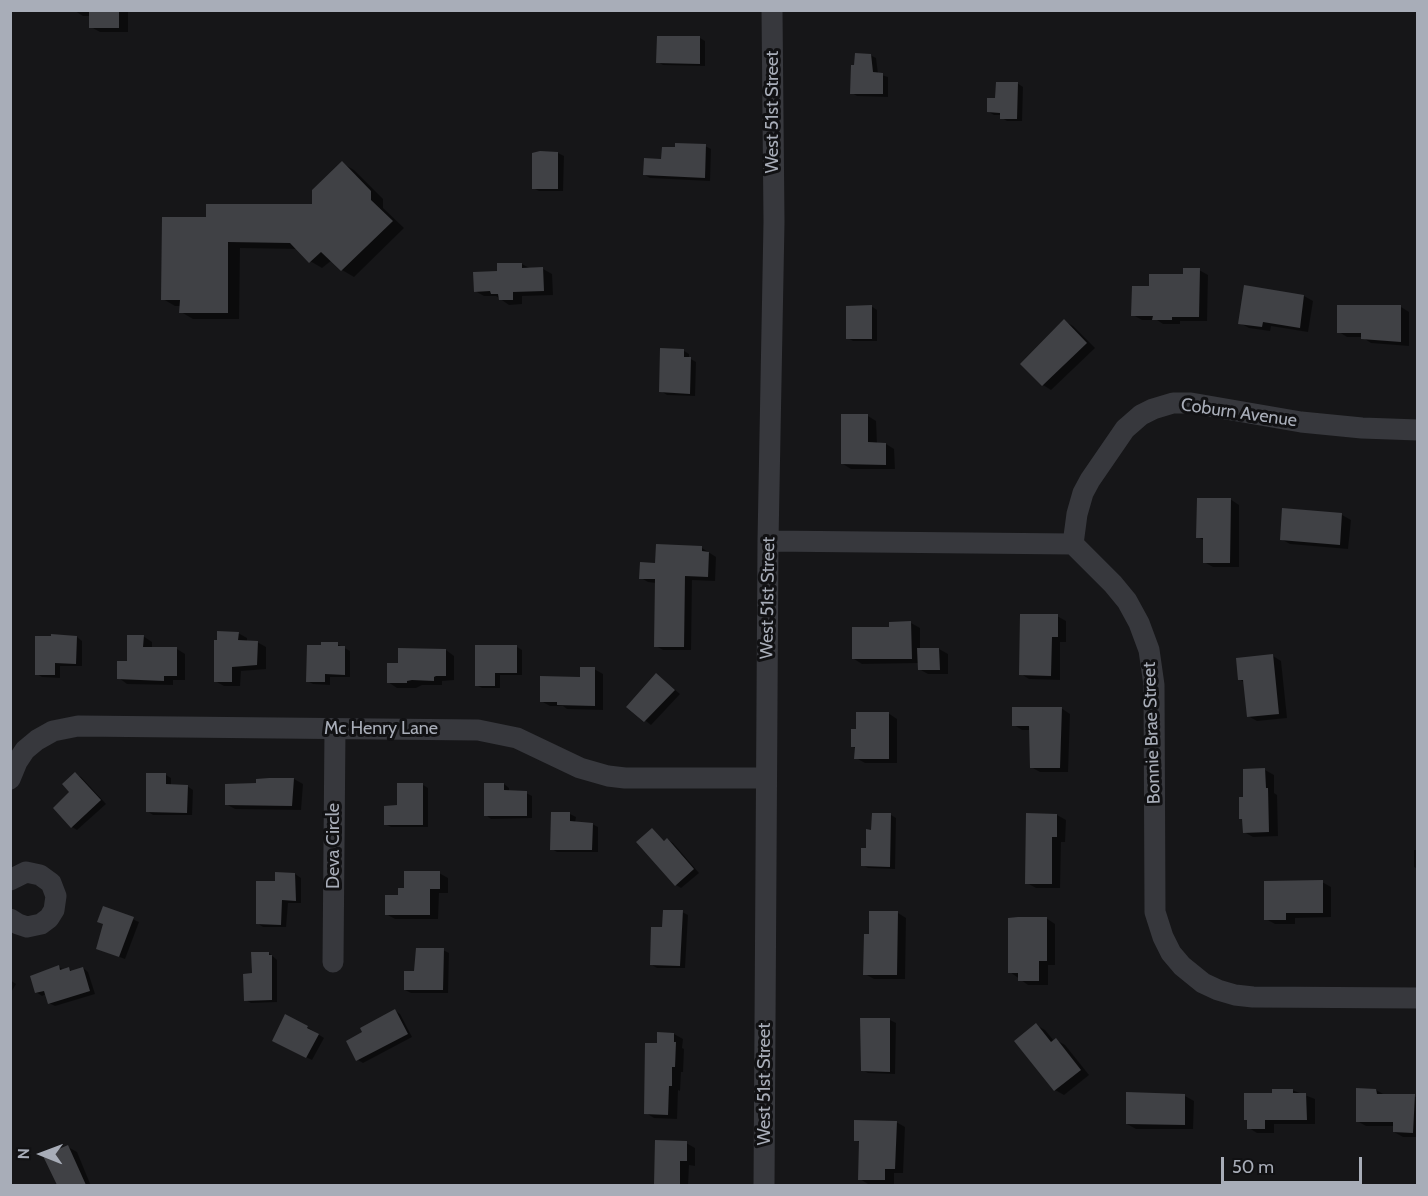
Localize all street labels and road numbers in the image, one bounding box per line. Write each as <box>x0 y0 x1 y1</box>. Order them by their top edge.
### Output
street label: West 51st Street <box>762 51 784 173</box>
street label: Coburn Avenue <box>1180 394 1298 432</box>
street label: West 51st Street <box>756 537 780 659</box>
street label: Bonnie Brae Street <box>1139 662 1165 804</box>
street label: Mc Henry Lane <box>324 718 438 740</box>
street label: Deva Circle <box>323 803 345 889</box>
street label: West 51st Street <box>754 1023 776 1145</box>

